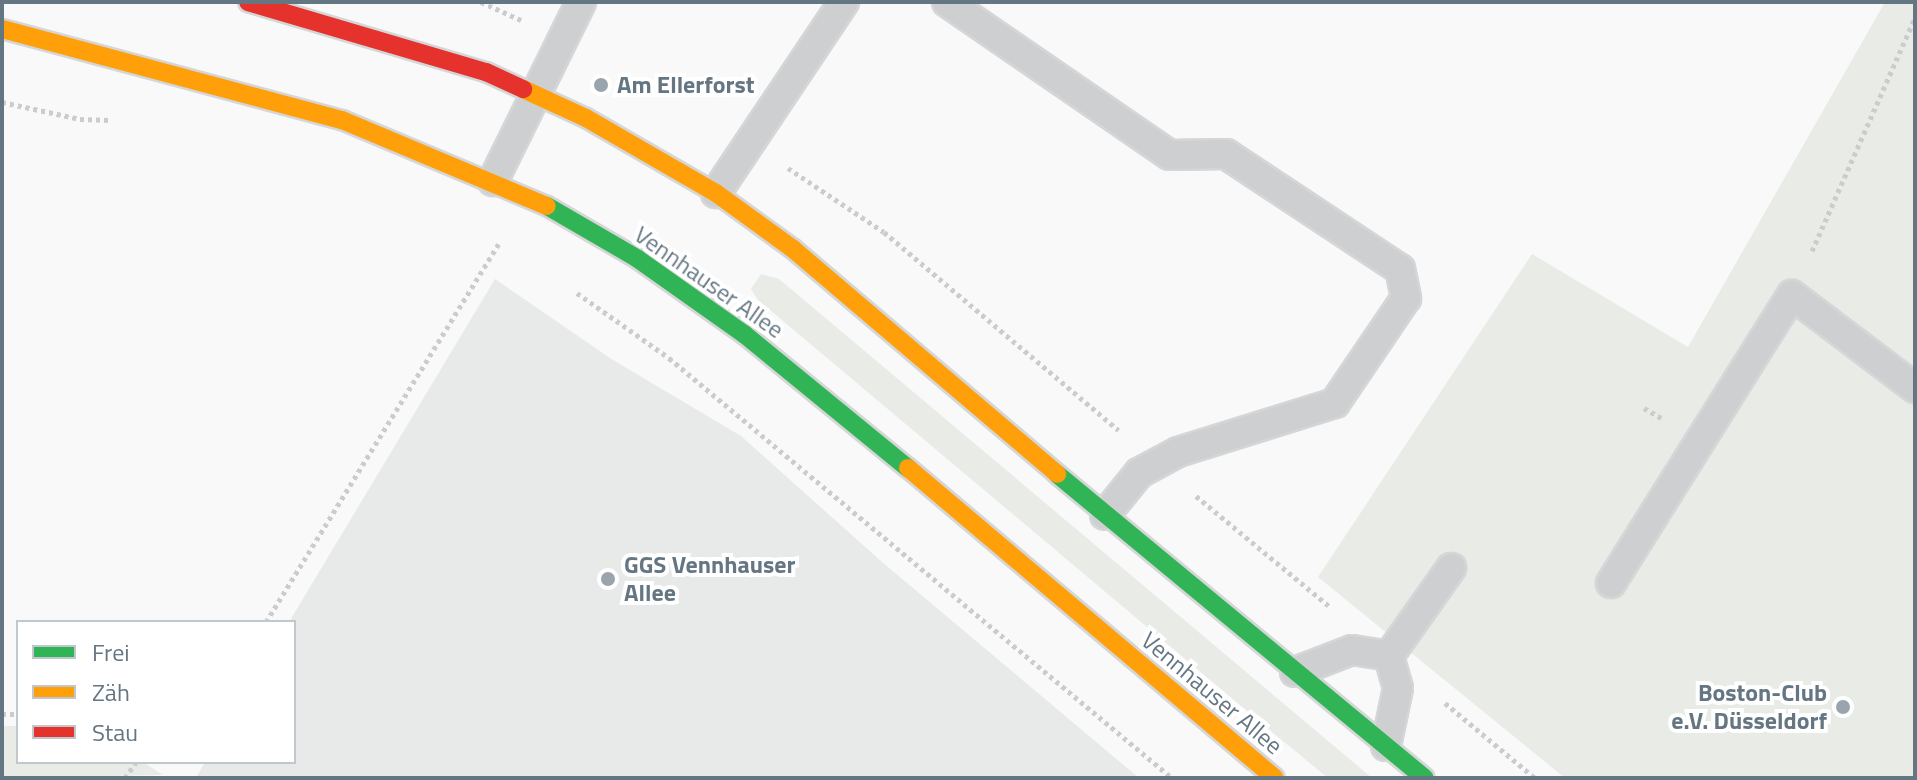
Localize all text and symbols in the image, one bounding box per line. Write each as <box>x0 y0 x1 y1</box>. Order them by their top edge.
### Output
place label: Am Ellerforst <box>617 71 755 99</box>
marker: Am Ellerforst <box>592 76 610 94</box>
street label: Vennhauser Allee <box>629 220 789 344</box>
place label: GGS Vennhauser Allee <box>624 551 796 607</box>
marker: GGS Vennhauser Allee <box>599 570 617 588</box>
legend <box>16 620 296 764</box>
street label: Vennhauser Allee <box>1136 626 1288 760</box>
text: Frei <box>92 634 130 670</box>
text: Zäh <box>92 674 130 710</box>
place label: Boston-Club e.V. Düsseldorf <box>1671 679 1827 735</box>
marker: Boston-Club e.V. Düsseldorf <box>1834 698 1852 716</box>
text: Stau <box>92 714 138 750</box>

